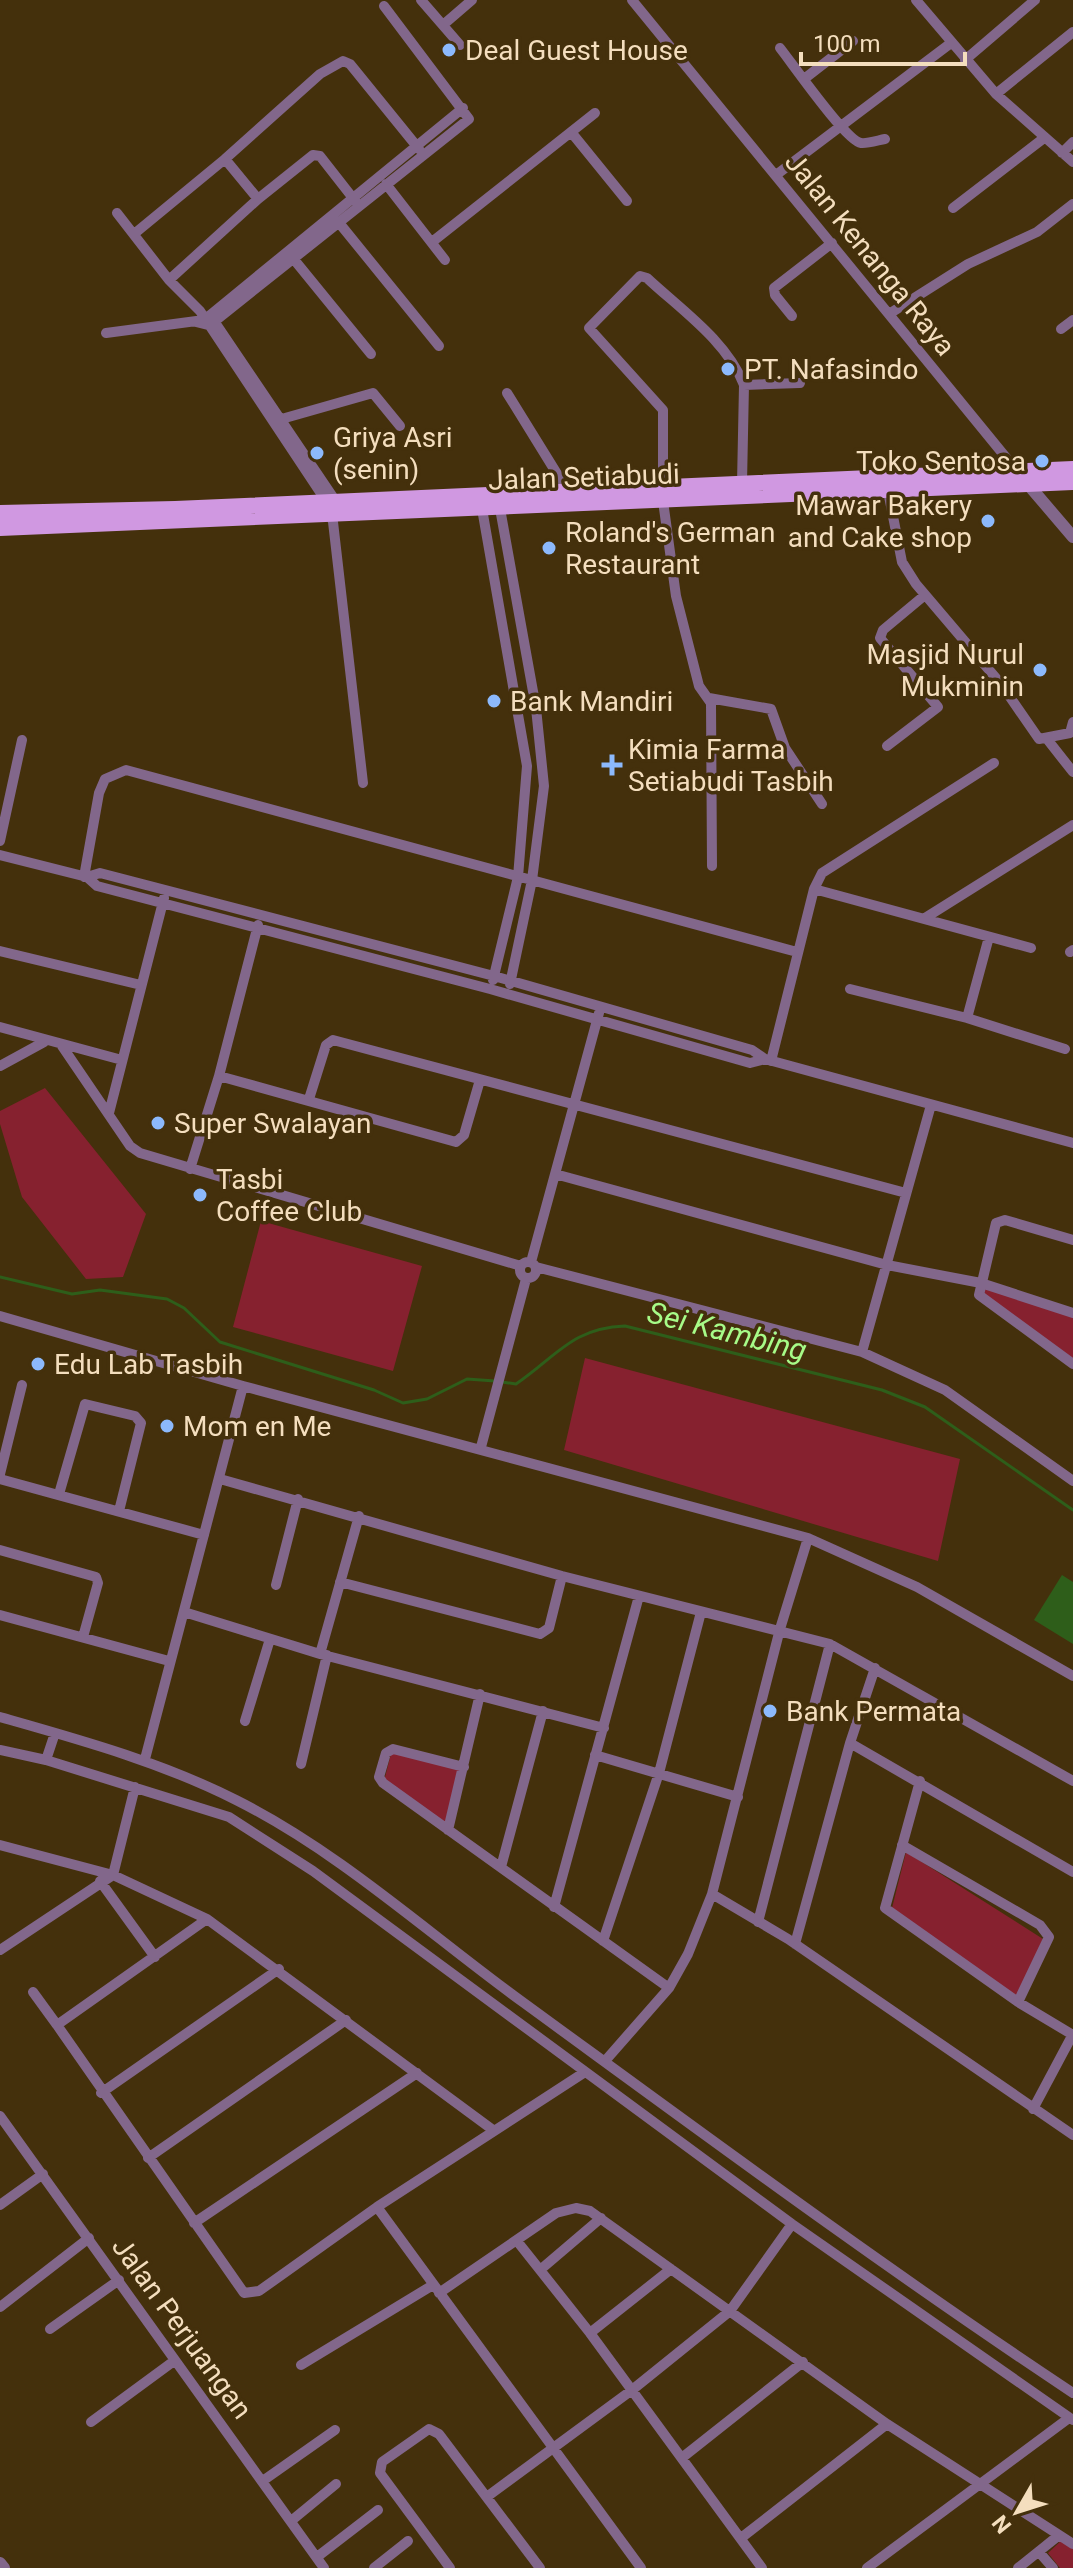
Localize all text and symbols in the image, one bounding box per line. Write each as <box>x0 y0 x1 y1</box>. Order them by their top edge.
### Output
scale bar <box>801 16 965 66</box>
text: 100 m <box>813 30 880 58</box>
place label: Deal Guest House <box>465 34 688 67</box>
marker: Deal Guest House <box>440 41 458 59</box>
street label: Jalan Kenanga Raya <box>778 146 962 362</box>
place label: PT. Nafasindo <box>744 353 918 386</box>
marker: PT. Nafasindo <box>719 360 737 378</box>
place label: Griya Asri (senin) <box>333 421 453 486</box>
marker: Griya Asri (senin) <box>308 444 326 462</box>
place label: Toko Sentosa <box>856 445 1026 478</box>
marker: Toko Sentosa <box>1033 452 1051 470</box>
street label: Jalan Setiabudi <box>488 457 680 497</box>
place label: Mawar Bakery and Cake shop <box>788 489 972 554</box>
marker: Mawar Bakery and Cake shop <box>979 512 997 530</box>
place label: Roland's German Restaurant <box>565 516 775 581</box>
marker: Roland's German Restaurant <box>540 539 558 557</box>
place label: Masjid Nurul Mukminin <box>866 638 1024 703</box>
marker: Masjid Nurul Mukminin <box>1031 661 1049 679</box>
place label: Bank Mandiri <box>510 685 673 718</box>
marker: Bank Mandiri <box>485 692 503 710</box>
place label: Kimia Farma Setiabudi Tasbih <box>628 733 834 798</box>
marker: Kimia Farma Setiabudi Tasbih <box>603 756 621 774</box>
place label: Super Swalayan <box>174 1107 372 1140</box>
marker: Super Swalayan <box>149 1114 167 1132</box>
place label: Tasbi Coffee Club <box>216 1163 362 1228</box>
marker: Tasbi Coffee Club <box>191 1186 209 1204</box>
water label: Sei Kambing <box>644 1294 810 1368</box>
place label: Edu Lab Tasbih <box>54 1348 243 1381</box>
marker: Edu Lab Tasbih <box>29 1355 47 1373</box>
place label: Mom en Me <box>183 1410 331 1443</box>
marker: Mom en Me <box>158 1417 176 1435</box>
place label: Bank Permata <box>786 1695 961 1728</box>
marker: Bank Permata <box>761 1702 779 1720</box>
street label: Jalan Perjuangan <box>105 2231 259 2425</box>
north arrow <box>977 2472 1057 2552</box>
text: N <box>987 2510 1016 2538</box>

